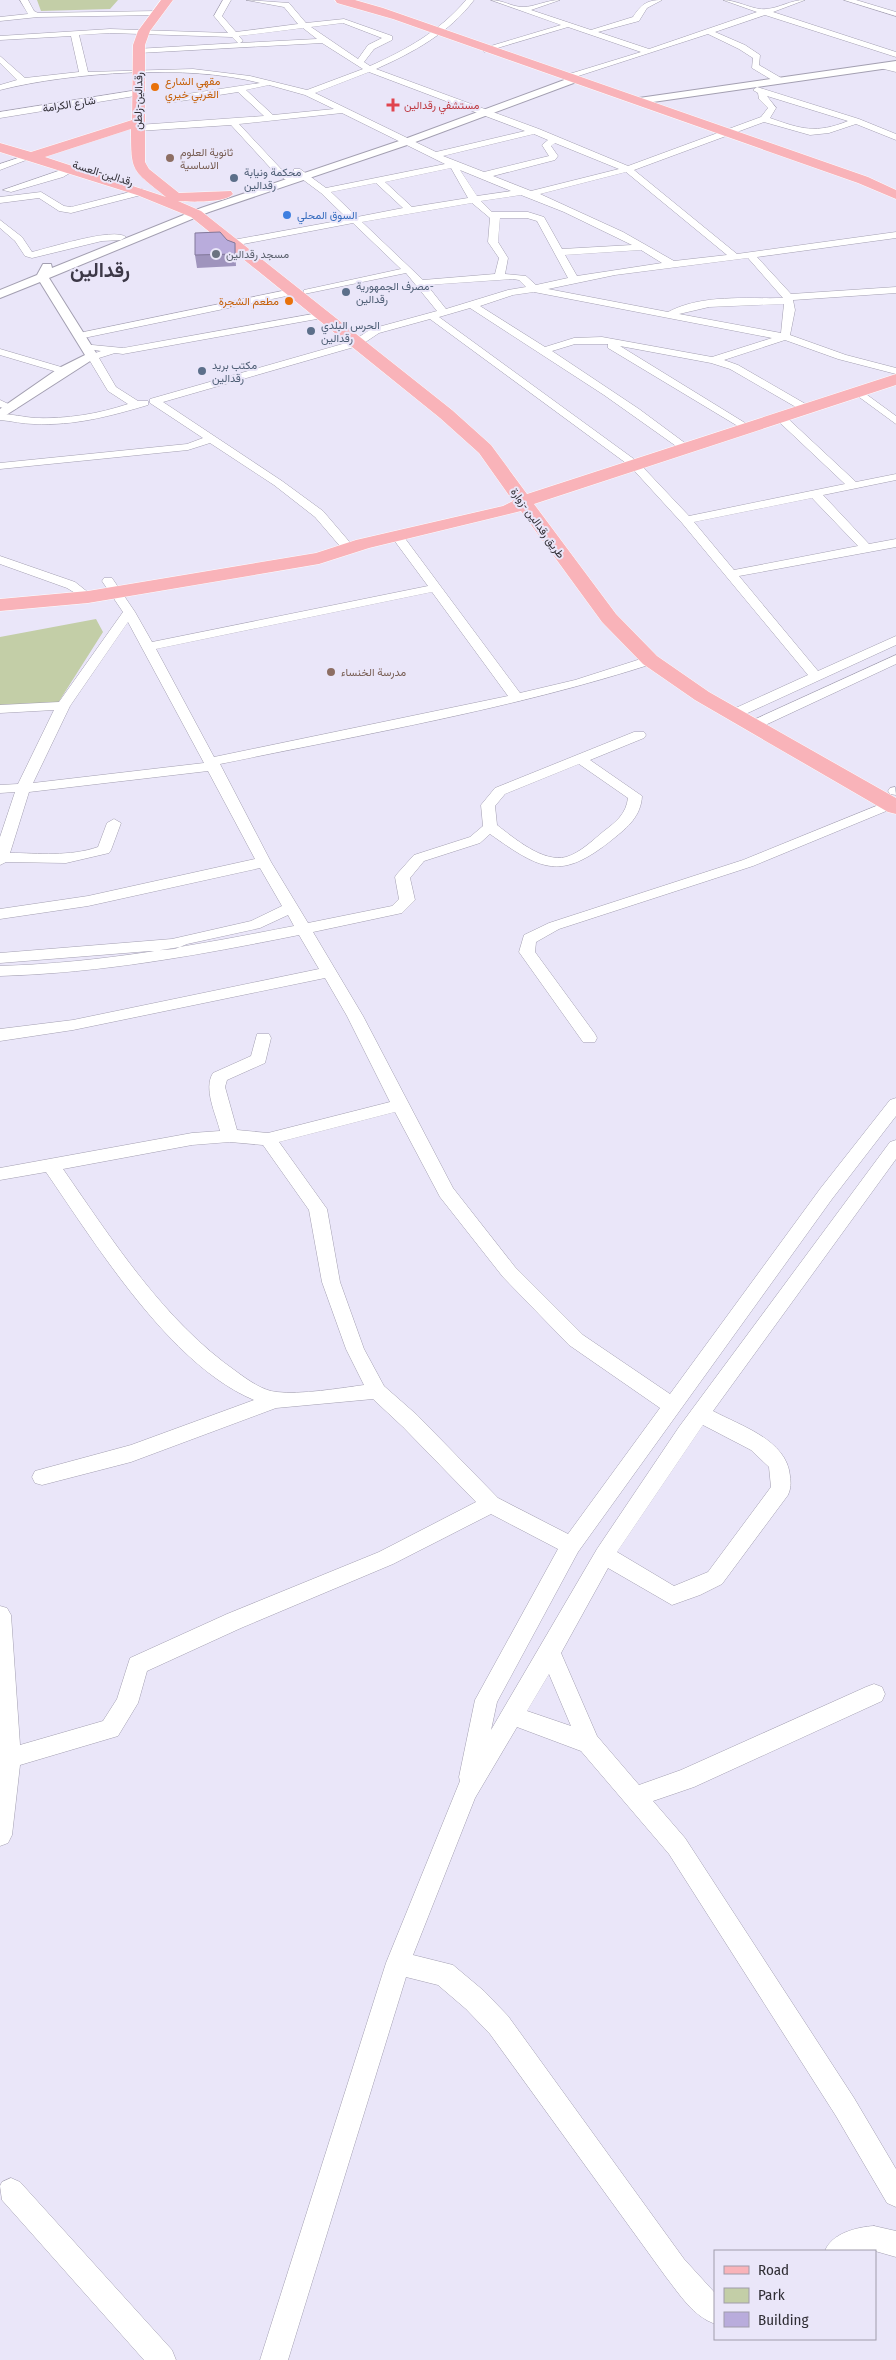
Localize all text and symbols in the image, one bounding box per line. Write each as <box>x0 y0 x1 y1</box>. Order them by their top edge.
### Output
street label: رقدالين-زلطن <box>131 72 146 130</box>
place label: مقهي الشارع الغربي خيري <box>165 75 221 104</box>
marker: مقهي الشارع الغربي خيري <box>149 81 161 93</box>
street label: شارع الكرامة <box>42 94 97 116</box>
marker: مستشفي رقدالين <box>386 98 400 112</box>
place label: مستشفي رقدالين <box>404 99 480 115</box>
place label: ثانوية العلوم الاساسية <box>180 146 234 172</box>
marker: ثانوية العلوم الاساسية <box>164 152 176 164</box>
street label: رقدالين-العسة <box>71 158 135 189</box>
place label: محكمة ونيابة رقدالين <box>244 166 302 192</box>
marker: محكمة ونيابة رقدالين <box>228 172 240 184</box>
marker: السوق المحلي <box>281 209 293 221</box>
place label: السوق المحلي <box>297 209 357 225</box>
marker: مسجد رقدالين <box>210 248 222 260</box>
place label: مسجد رقدالين <box>226 248 289 261</box>
district label: رقدالين <box>70 258 130 283</box>
place label: مصرف الجمهورية- رقدالين <box>356 280 434 306</box>
marker: مصرف الجمهورية- رقدالين <box>340 286 352 298</box>
place label: مطعم الشجرة <box>219 295 279 309</box>
marker: مطعم الشجرة <box>283 295 295 307</box>
place label: الحرس البلدي رقدالين <box>321 319 380 345</box>
marker: الحرس البلدي رقدالين <box>305 325 317 337</box>
place label: مكتب بريد رقدالين <box>212 359 257 385</box>
marker: مكتب بريد رقدالين <box>196 365 208 377</box>
street label: طريق رقدالين -زوارة <box>508 486 567 561</box>
marker: مدرسة الخنساء <box>325 666 337 678</box>
place label: مدرسة الخنساء <box>341 666 406 679</box>
legend <box>714 2250 876 2340</box>
text: Road <box>758 2261 789 2279</box>
text: Park <box>758 2286 785 2304</box>
text: Building <box>758 2311 809 2329</box>

